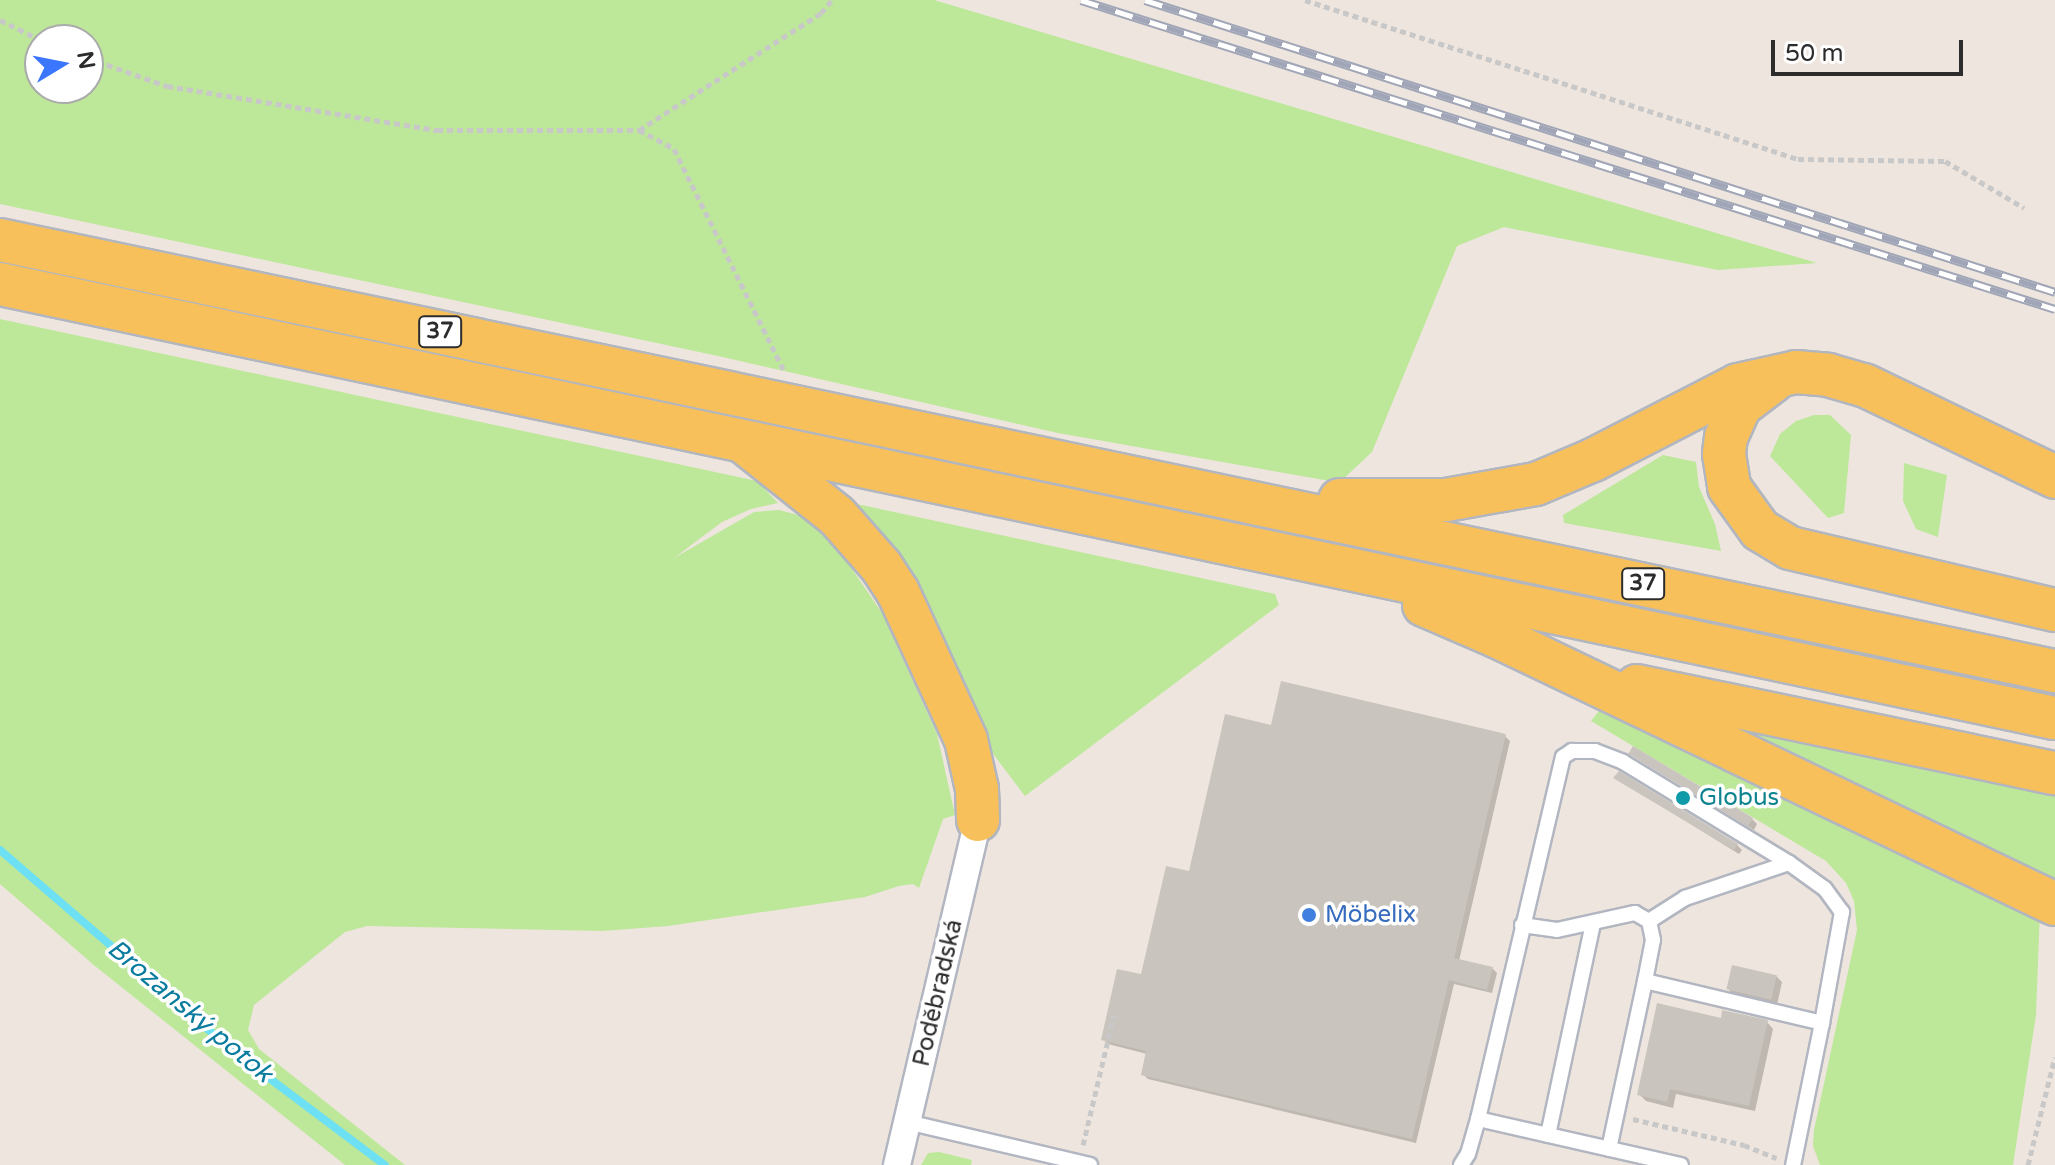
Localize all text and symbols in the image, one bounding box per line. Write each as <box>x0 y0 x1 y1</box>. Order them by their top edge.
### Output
north arrow <box>24 24 104 104</box>
scale bar <box>1775 24 1967 74</box>
text: 50 m <box>1785 39 1843 68</box>
text: N <box>71 49 100 71</box>
road number: 37 <box>418 314 462 350</box>
road number: 37 <box>1621 566 1665 602</box>
place label: Globus <box>1699 784 1779 812</box>
marker: Globus <box>1674 789 1692 807</box>
place label: Möbelix <box>1325 901 1416 929</box>
marker: Möbelix <box>1300 906 1318 924</box>
street label: Poděbradská <box>907 917 969 1069</box>
water label: Brozanský potok <box>101 933 279 1089</box>

